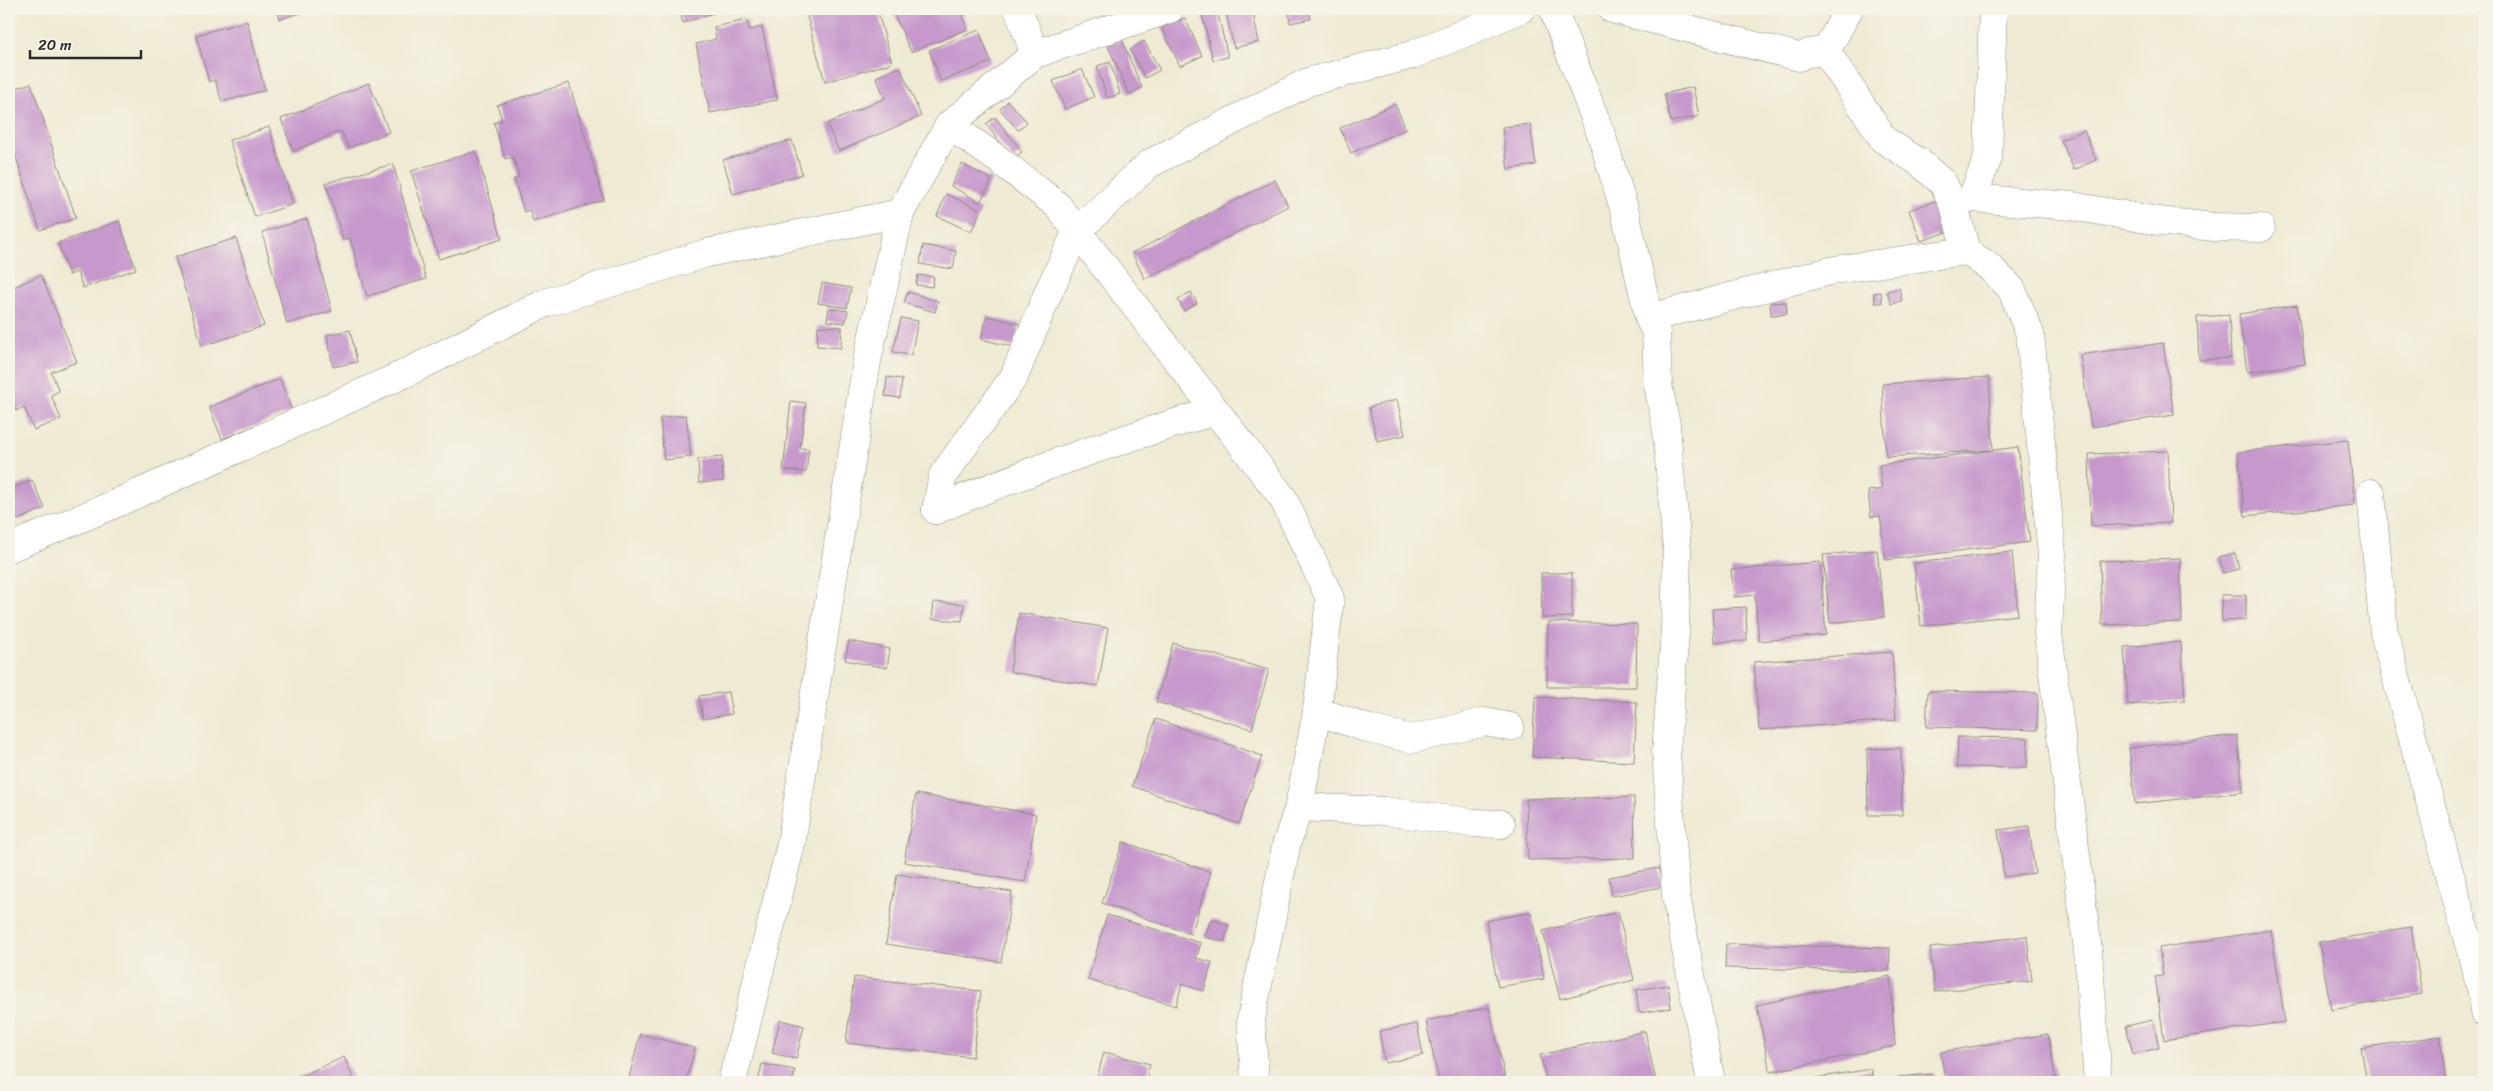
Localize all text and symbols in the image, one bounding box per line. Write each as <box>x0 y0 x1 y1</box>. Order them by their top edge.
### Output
scale bar <box>30 28 141 60</box>
text: 20 m <box>38 32 72 58</box>

